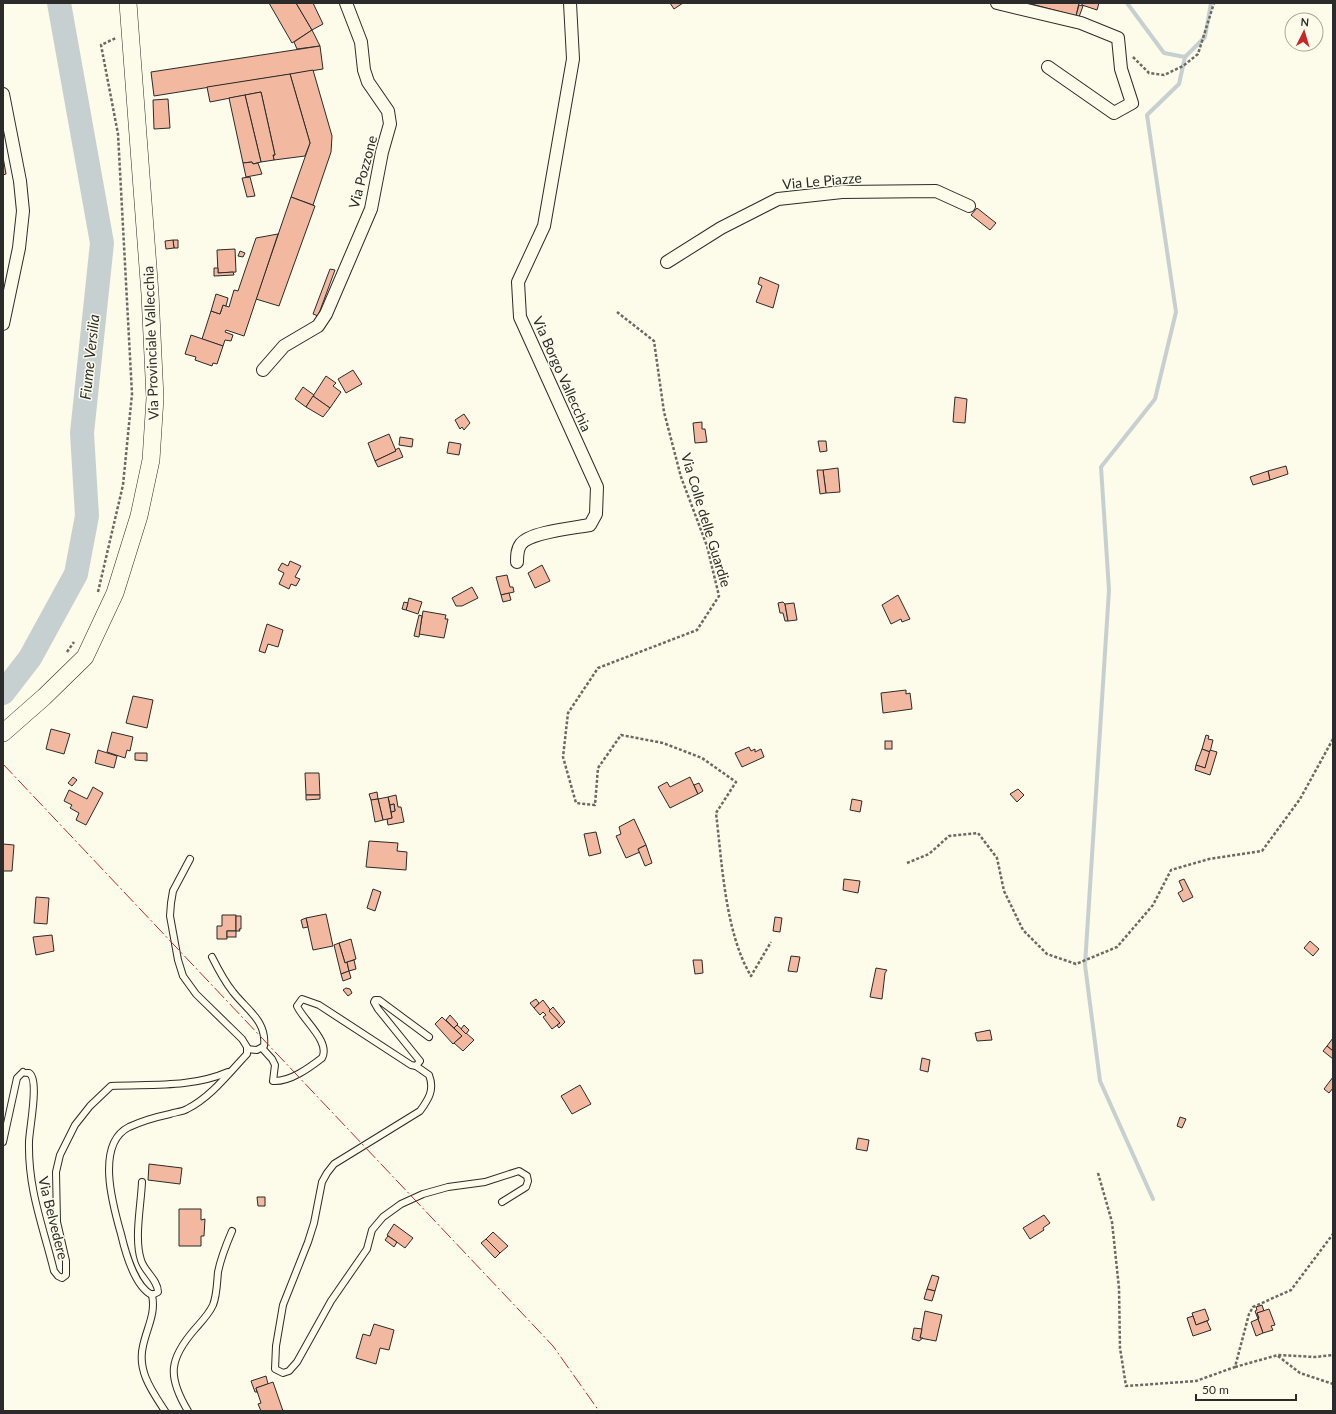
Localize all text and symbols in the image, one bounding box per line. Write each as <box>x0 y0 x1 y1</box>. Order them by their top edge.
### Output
north arrow <box>1284 12 1324 52</box>
text: N <box>1300 15 1310 28</box>
street label: Via Pozzone <box>345 134 380 210</box>
street label: Via Le Piazze <box>782 169 862 192</box>
street label: Via Provinciale Vallecchia <box>139 266 162 420</box>
water label: Fiume Versilia <box>76 313 102 401</box>
street label: Via Borgo Vallecchia <box>529 314 595 434</box>
street label: Via Colle delle Guardie <box>678 451 735 589</box>
street label: Via Belvedere <box>35 1175 72 1261</box>
scale bar <box>1196 1376 1296 1402</box>
text: 50 m <box>1202 1382 1229 1397</box>

